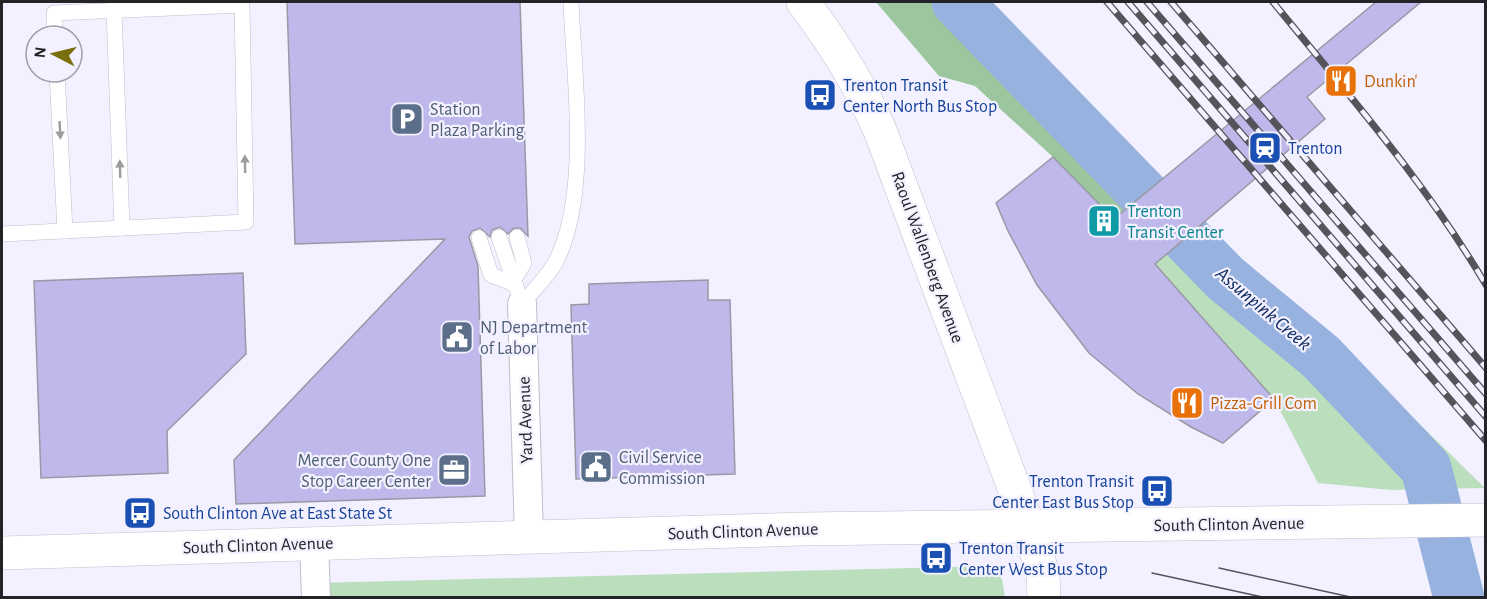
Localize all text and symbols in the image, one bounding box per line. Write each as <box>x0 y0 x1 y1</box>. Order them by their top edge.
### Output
north arrow <box>24 24 84 84</box>
text: N <box>31 46 49 59</box>
restaurant icon: Dunkin' <box>1323 63 1359 99</box>
place label: Dunkin' <box>1364 73 1418 91</box>
bus stop icon: Trenton Transit Center North Bus Stop <box>802 77 838 113</box>
place label: Trenton Transit Center North Bus Stop <box>843 77 997 116</box>
parking icon: Station Plaza Parking <box>389 101 425 137</box>
place label: Station Plaza Parking <box>430 101 525 140</box>
one-way arrow <box>55 121 64 140</box>
station icon: Trenton <box>1247 130 1283 166</box>
place label: Trenton <box>1288 140 1343 158</box>
one-way arrow <box>240 154 250 173</box>
one-way arrow <box>115 160 124 179</box>
street label: Raoul Wallenberg Avenue <box>888 169 966 345</box>
building icon: Trenton Transit Center <box>1086 203 1122 239</box>
place label: Trenton Transit Center <box>1127 203 1224 242</box>
water label: Assunpink Creek <box>1211 263 1315 354</box>
public building icon: NJ Department of Labor <box>439 319 475 355</box>
place label: NJ Department of Labor <box>480 319 588 358</box>
street label: Yard Avenue <box>515 376 537 464</box>
restaurant icon: Pizza-Grill Com <box>1169 385 1205 421</box>
place label: Pizza-Grill Com <box>1210 395 1317 413</box>
public building icon: Civil Service Commission <box>578 449 614 485</box>
place label: Civil Service Commission <box>619 449 705 488</box>
place label: Mercer County One Stop Career Center <box>298 452 431 491</box>
office icon: Mercer County One Stop Career Center <box>436 452 472 488</box>
place label: Trenton Transit Center East Bus Stop <box>992 473 1134 512</box>
bus stop icon: Trenton Transit Center East Bus Stop <box>1139 473 1175 509</box>
bus stop icon: South Clinton Ave at East State St <box>122 495 158 531</box>
place label: South Clinton Ave at East State St <box>163 505 393 523</box>
street label: South Clinton Avenue <box>1154 515 1304 535</box>
street label: South Clinton Avenue <box>667 520 819 544</box>
street label: South Clinton Avenue <box>182 534 334 558</box>
bus stop icon: Trenton Transit Center West Bus Stop <box>918 540 954 576</box>
place label: Trenton Transit Center West Bus Stop <box>959 540 1108 579</box>

